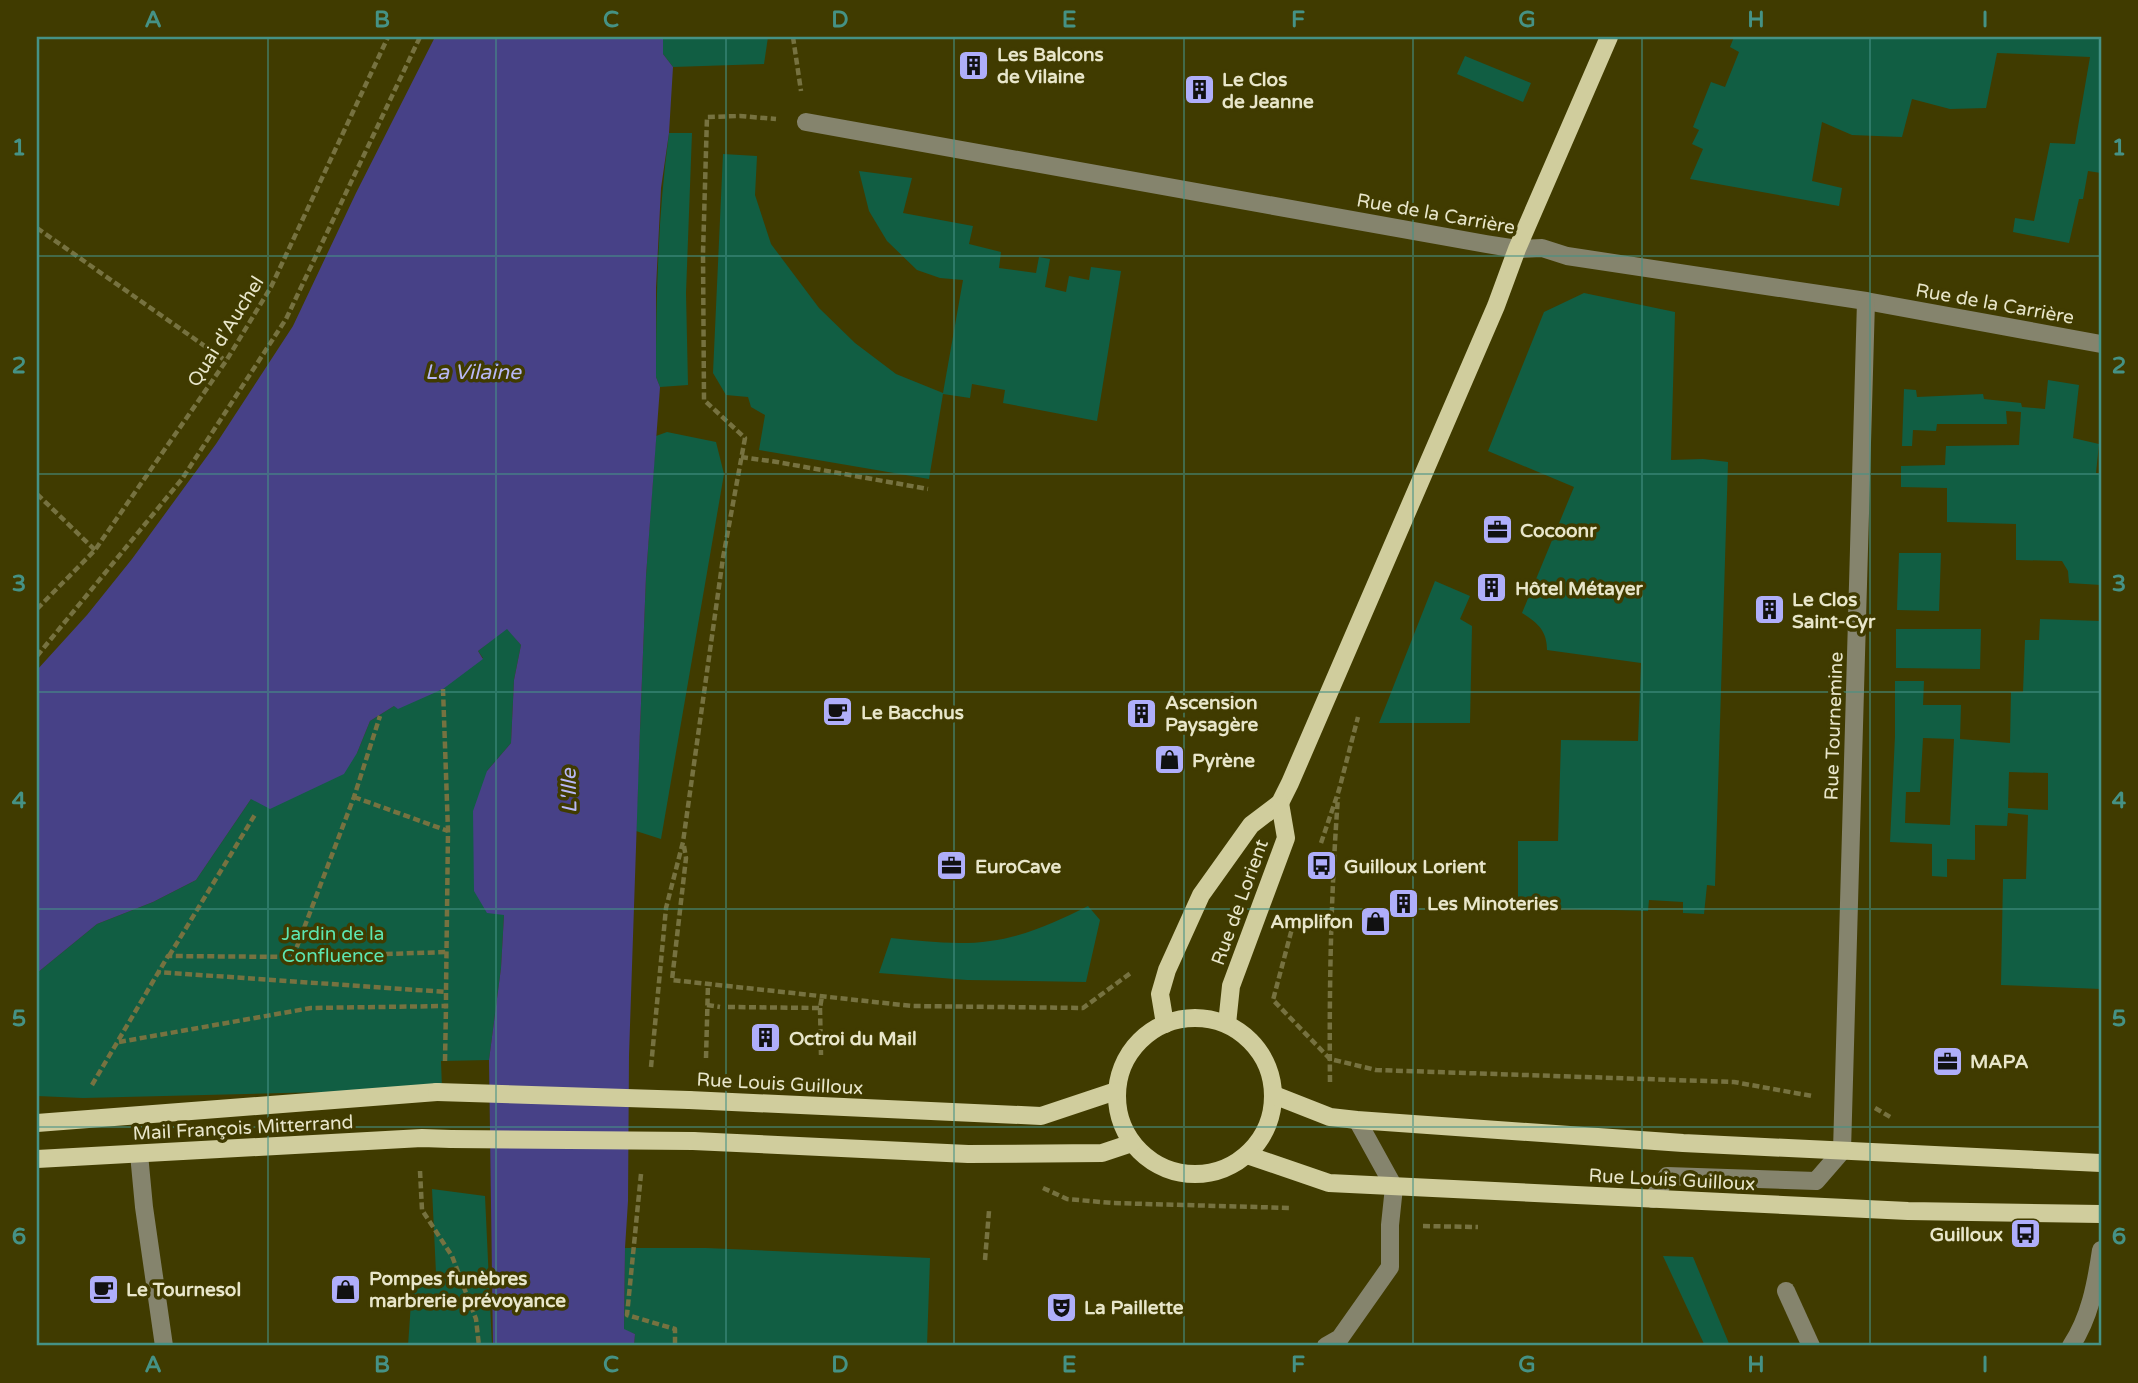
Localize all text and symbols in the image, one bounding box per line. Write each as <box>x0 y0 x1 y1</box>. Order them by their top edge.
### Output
text: A <box>144 6 162 34</box>
text: B <box>374 6 390 34</box>
text: C <box>603 6 619 34</box>
text: D <box>831 6 849 34</box>
text: E <box>1062 6 1076 34</box>
text: F <box>1291 6 1305 34</box>
text: G <box>1518 6 1536 34</box>
text: H <box>1747 6 1765 34</box>
text: I <box>1982 6 1988 34</box>
place label: Les Balcons de Vilaine <box>997 44 1104 88</box>
building icon: Les Balcons de Vilaine <box>957 48 991 82</box>
place label: Le Clos de Jeanne <box>1222 69 1314 113</box>
building icon: Le Clos de Jeanne <box>1182 73 1216 107</box>
text: 1 <box>12 134 26 162</box>
text: 1 <box>2112 134 2126 162</box>
street label: Rue de la Carrière <box>1355 189 1517 239</box>
street label: Quai d'Auchel <box>183 272 269 391</box>
street label: Rue de la Carrière <box>1914 279 2076 329</box>
text: 2 <box>12 352 26 380</box>
text: 2 <box>2112 352 2126 380</box>
water label: La Vilaine <box>425 360 522 385</box>
office icon: Cocoonr <box>1480 513 1514 547</box>
place label: Cocoonr <box>1520 520 1597 542</box>
text: 3 <box>12 570 26 598</box>
text: 3 <box>2112 570 2126 598</box>
building icon: Hôtel Métayer <box>1475 571 1509 605</box>
place label: Hôtel Métayer <box>1515 578 1644 601</box>
place label: Le Clos Saint-Cyr <box>1792 589 1876 634</box>
building icon: Le Clos Saint-Cyr <box>1752 593 1786 627</box>
street label: Rue Tournemine <box>1820 652 1848 801</box>
place label: Ascension Paysagère <box>1165 692 1259 737</box>
cafe icon: Le Bacchus <box>821 695 855 729</box>
building icon: Ascension Paysagère <box>1125 696 1159 730</box>
place label: Le Bacchus <box>861 702 964 724</box>
shop icon: Pyrène <box>1152 743 1186 777</box>
place label: Pyrène <box>1192 750 1255 773</box>
water label: L'Ille <box>557 767 582 814</box>
text: 4 <box>12 787 27 815</box>
text: 4 <box>2112 787 2127 815</box>
street label: Rue de Lorient <box>1207 836 1273 968</box>
office icon: EuroCave <box>935 849 969 883</box>
bus stop icon: Guilloux Lorient <box>1304 849 1338 883</box>
place label: EuroCave <box>975 856 1062 878</box>
place label: Guilloux Lorient <box>1344 856 1487 878</box>
building icon: Les Minoteries <box>1387 886 1421 920</box>
place label: Les Minoteries <box>1427 893 1558 915</box>
shop icon: Amplifon <box>1359 904 1393 938</box>
place label: Amplifon <box>1270 911 1353 934</box>
park label: Jardin de la Confluence <box>282 923 384 967</box>
text: 5 <box>12 1005 26 1033</box>
text: 5 <box>2112 1005 2126 1033</box>
building icon: Octroi du Mail <box>749 1021 783 1055</box>
place label: Octroi du Mail <box>789 1028 917 1050</box>
office icon: MAPA <box>1930 1044 1964 1078</box>
place label: MAPA <box>1970 1051 2029 1073</box>
street label: Rue Louis Guilloux <box>696 1069 864 1099</box>
street label: Mail François Mitterrand <box>132 1111 354 1145</box>
street label: Rue Louis Guilloux <box>1588 1165 1756 1195</box>
bus stop icon: Guilloux <box>2009 1217 2043 1251</box>
text: 6 <box>12 1223 26 1251</box>
text: 6 <box>2112 1223 2126 1251</box>
place label: Guilloux <box>1930 1224 2003 1246</box>
place label: Pompes funèbres marbrerie prévoyance <box>369 1268 566 1313</box>
cafe icon: Le Tournesol <box>86 1272 120 1306</box>
shop icon: Pompes funèbres marbrerie prévoyance <box>329 1272 363 1306</box>
place label: Le Tournesol <box>126 1279 241 1301</box>
theatre icon: La Paillette <box>1044 1290 1078 1324</box>
place label: La Paillette <box>1084 1297 1184 1319</box>
text: A <box>144 1351 162 1379</box>
text: B <box>374 1351 390 1379</box>
text: C <box>603 1351 619 1379</box>
text: D <box>831 1351 849 1379</box>
text: E <box>1062 1351 1076 1379</box>
text: F <box>1291 1351 1305 1379</box>
text: G <box>1518 1351 1536 1379</box>
text: H <box>1747 1351 1765 1379</box>
text: I <box>1982 1351 1988 1379</box>

